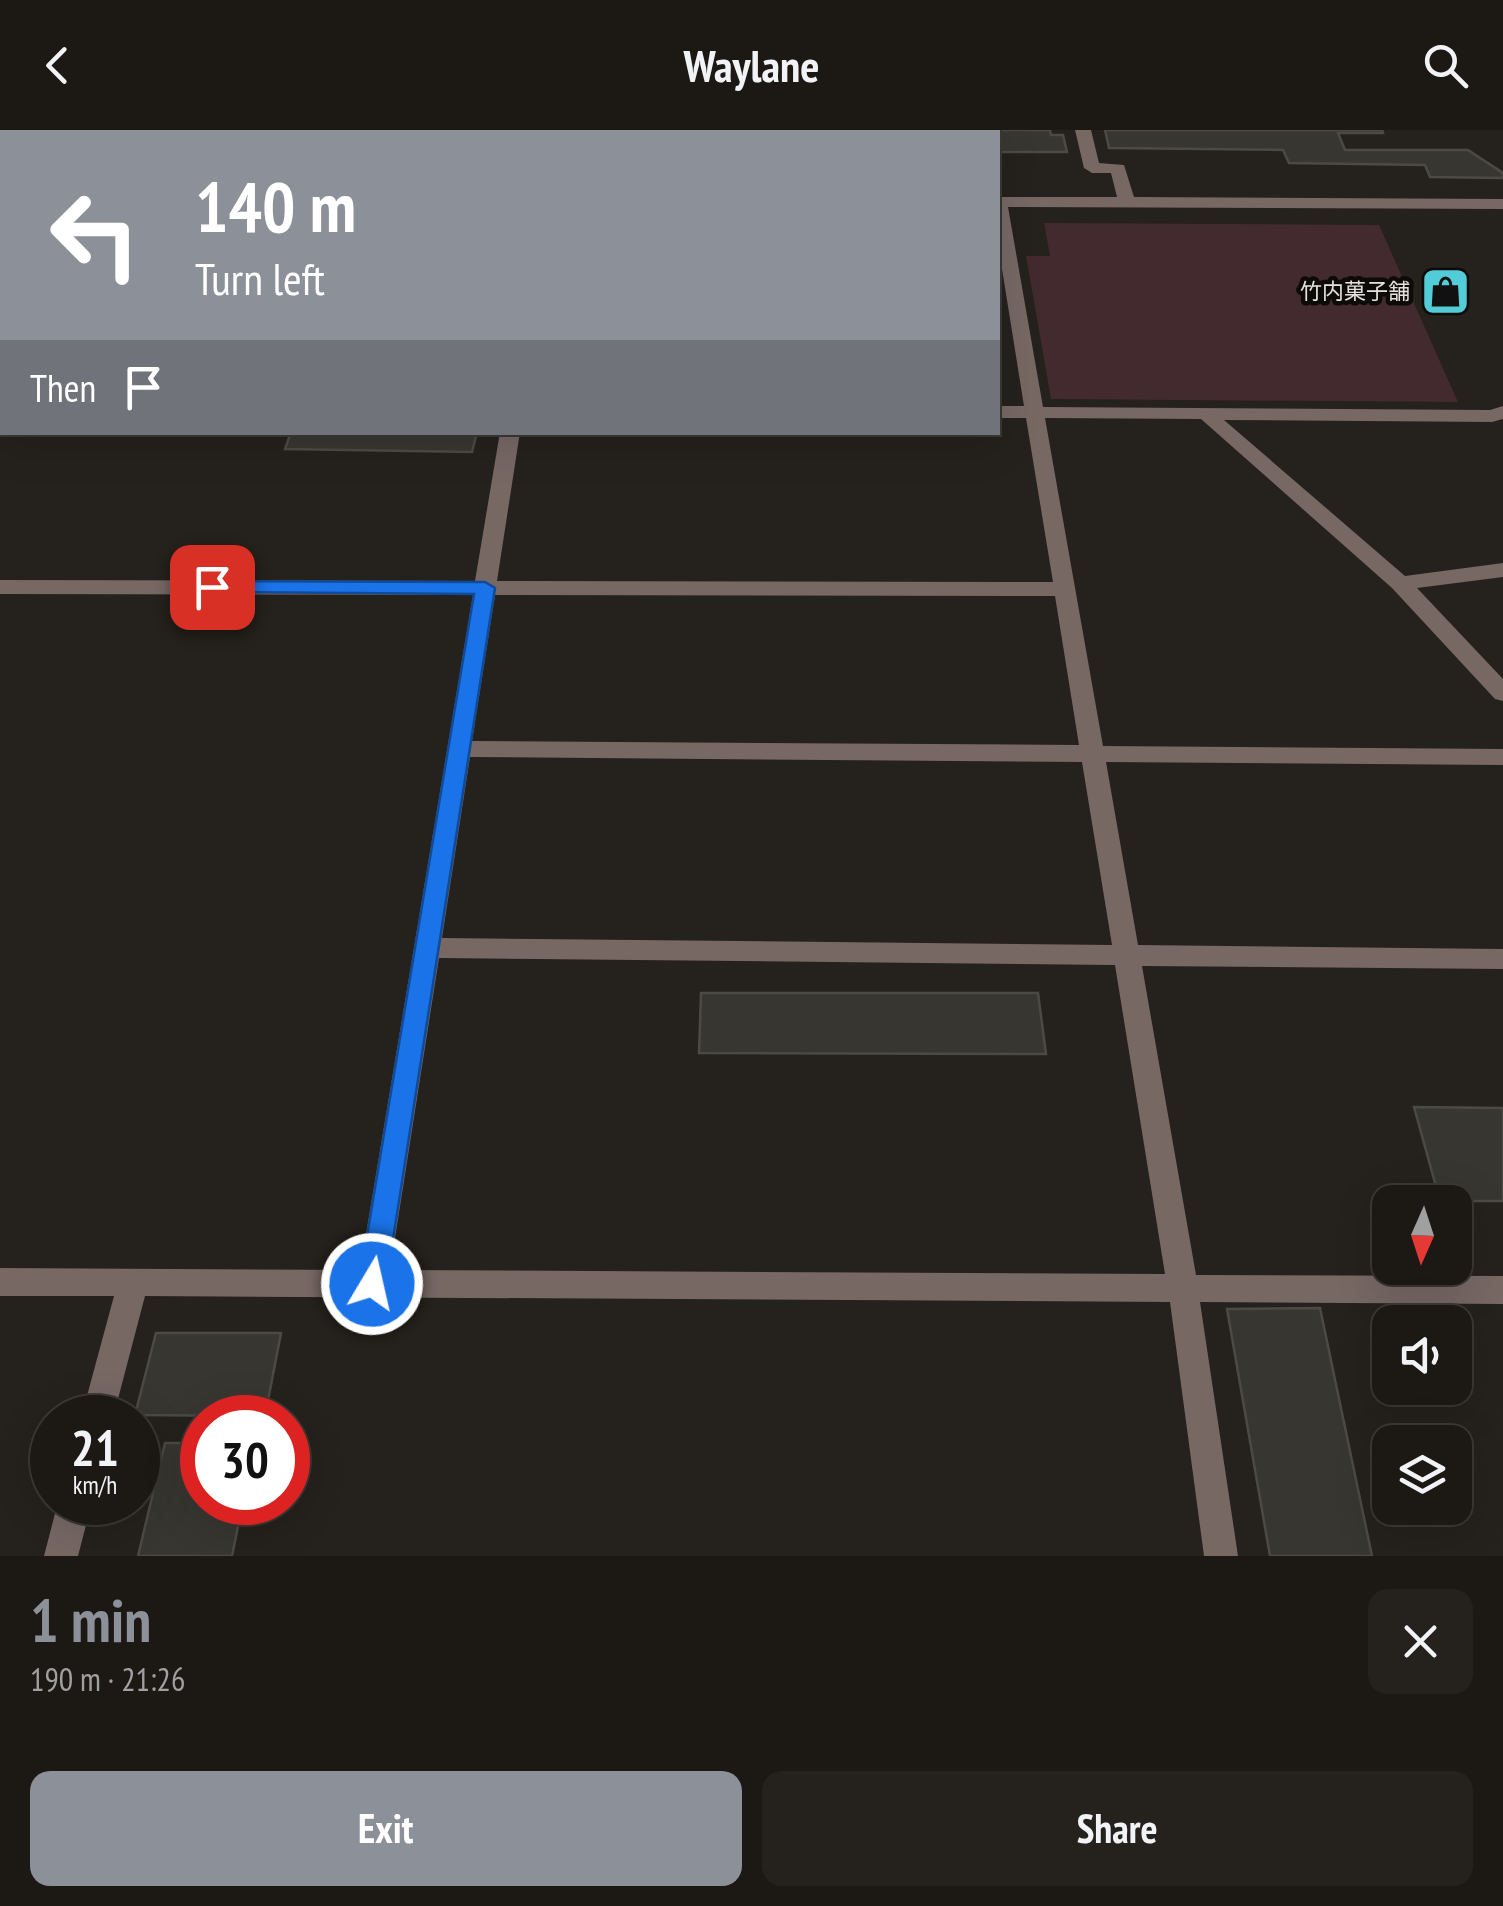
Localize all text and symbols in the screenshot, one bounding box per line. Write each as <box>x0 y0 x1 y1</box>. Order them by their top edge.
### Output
text: Waylane <box>684 36 820 94</box>
icon: back <box>30 38 85 93</box>
icon: search <box>1418 38 1473 93</box>
text: 140 m <box>195 161 356 251</box>
icon: left <box>30 170 160 300</box>
text: Turn left <box>195 249 325 307</box>
shop icon: 竹内菓子舗 <box>1419 265 1471 317</box>
place label: 竹内菓子舗 <box>1300 277 1410 305</box>
icon: arrive <box>116 360 171 415</box>
text: Then <box>30 363 96 412</box>
pin <box>170 545 255 630</box>
icon: arrive <box>185 560 240 615</box>
north arrow <box>1372 1185 1472 1285</box>
map controls <box>1372 1185 1472 1525</box>
position arrow <box>320 1232 424 1336</box>
button: sound <box>1372 1305 1472 1405</box>
speed limit sign: 30 <box>180 1395 310 1525</box>
text: 21 <box>71 1415 119 1480</box>
button: layers <box>1372 1425 1472 1525</box>
text: km/h <box>73 1469 117 1501</box>
text: 1 min <box>30 1581 151 1659</box>
button: close <box>1368 1589 1473 1694</box>
text: 190 m · 21:26 <box>30 1658 185 1700</box>
button: Exit <box>30 1771 742 1886</box>
button: Share <box>762 1771 1473 1886</box>

